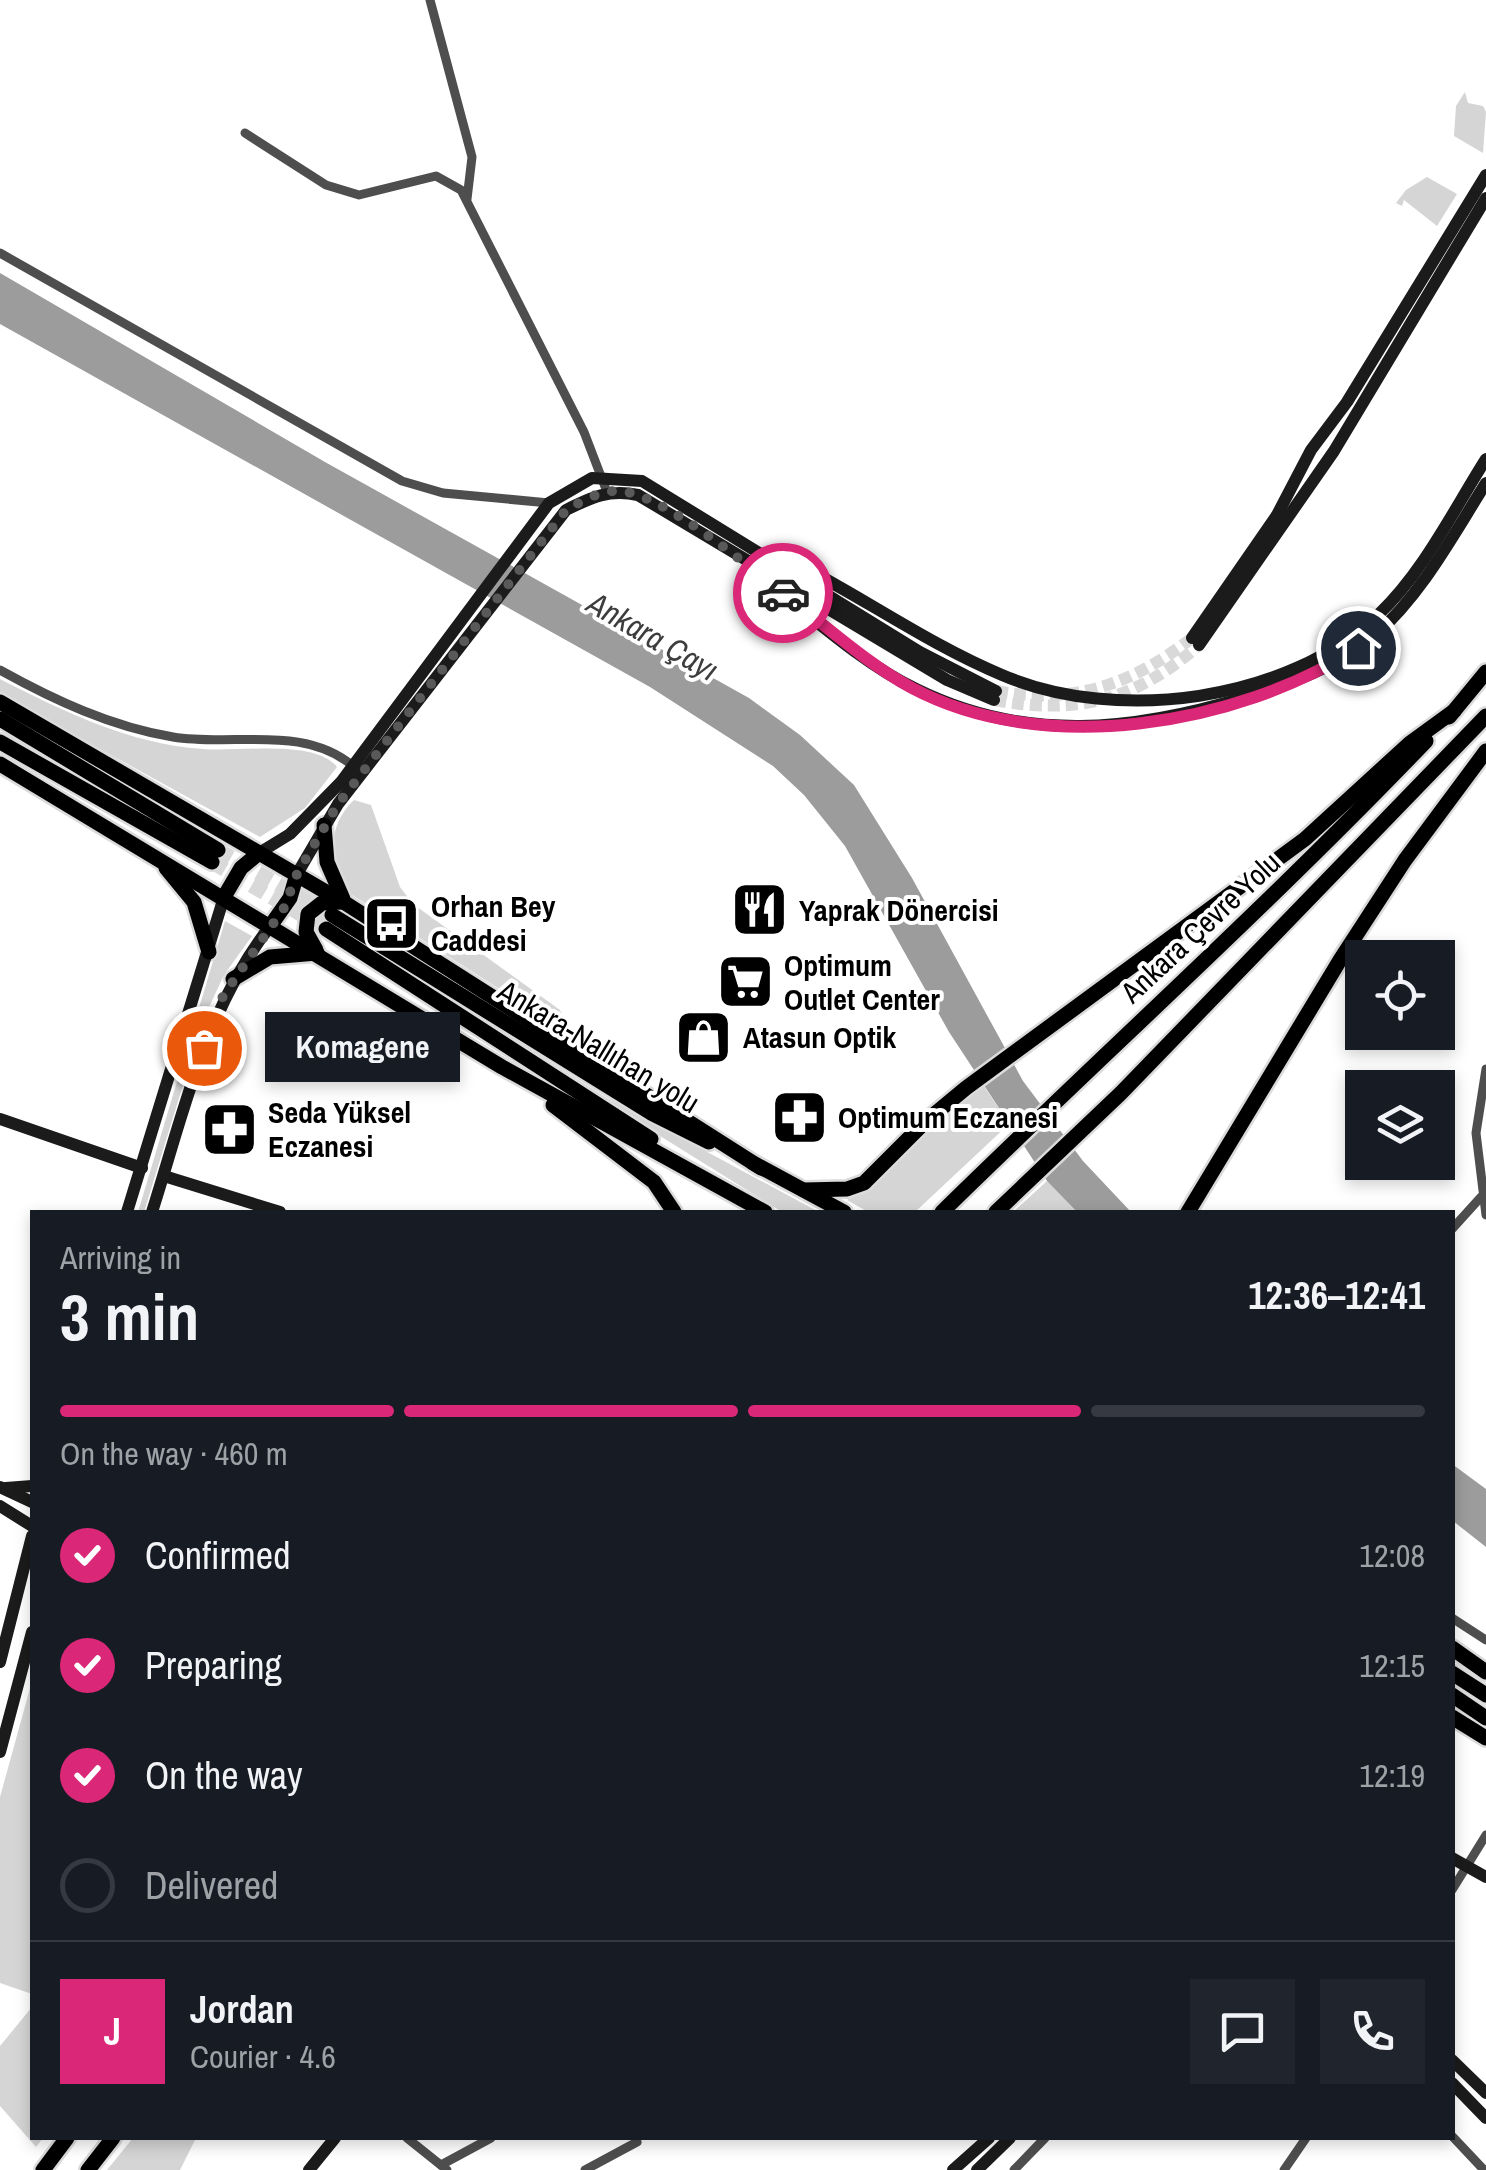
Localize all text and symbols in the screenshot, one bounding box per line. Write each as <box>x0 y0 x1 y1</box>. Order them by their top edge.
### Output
courier <box>733 543 833 643</box>
icon: car <box>756 566 811 621</box>
water label: Ankara Çayı <box>578 580 726 691</box>
pin <box>1316 606 1401 691</box>
icon: home <box>1331 621 1386 676</box>
street label: Ankara Çevre Yolu <box>1111 843 1288 1012</box>
restaurant icon: Yaprak Dönercisi <box>730 880 790 940</box>
place label: Orhan Bey Caddesi <box>431 886 556 960</box>
place label: Yaprak Dönercisi <box>799 890 999 930</box>
bus stop icon: Orhan Bey Caddesi <box>362 893 422 953</box>
map controls <box>1345 940 1455 1180</box>
button: locate <box>1345 940 1455 1050</box>
place label: Optimum Outlet Center <box>784 945 940 1019</box>
supermarket icon: Optimum Outlet Center <box>715 952 775 1012</box>
street label: Ankara-Nallıhan yolu <box>490 970 707 1122</box>
pin <box>162 1006 247 1091</box>
shop icon: Atasun Optik <box>674 1007 734 1067</box>
callout: Komagene <box>264 1013 459 1083</box>
place label: Atasun Optik <box>743 1017 896 1057</box>
icon: bag <box>177 1021 232 1076</box>
text: Komagene <box>295 1025 430 1068</box>
button: layers <box>1345 1070 1455 1180</box>
pharmacy icon: Optimum Eczanesi <box>769 1087 829 1147</box>
place label: Seda Yüksel Eczanesi <box>268 1092 411 1166</box>
place label: Optimum Eczanesi <box>838 1097 1058 1137</box>
pharmacy icon: Seda Yüksel Eczanesi <box>199 1099 259 1159</box>
text: Arriving in <box>60 1236 181 1279</box>
text: 12:36–12:41 <box>1248 1270 1425 1321</box>
text: 3 min <box>60 1273 199 1360</box>
text: On the way · 460 m <box>60 1432 288 1475</box>
icon: check <box>60 1528 115 1583</box>
text: Confirmed <box>145 1530 290 1581</box>
text: 12:08 <box>1359 1534 1425 1577</box>
icon: check <box>60 1638 115 1693</box>
text: Preparing <box>145 1640 282 1691</box>
text: 12:15 <box>1359 1644 1425 1687</box>
icon: check <box>60 1748 115 1803</box>
text: On the way <box>145 1750 303 1801</box>
text: 12:19 <box>1359 1754 1425 1797</box>
text: Delivered <box>145 1860 278 1911</box>
button: chat <box>1190 1979 1295 2084</box>
button: phone <box>1320 1979 1425 2084</box>
text: Jordan <box>190 1984 294 2035</box>
text: J <box>104 2006 121 2057</box>
text: Courier · 4.6 <box>190 2035 336 2078</box>

